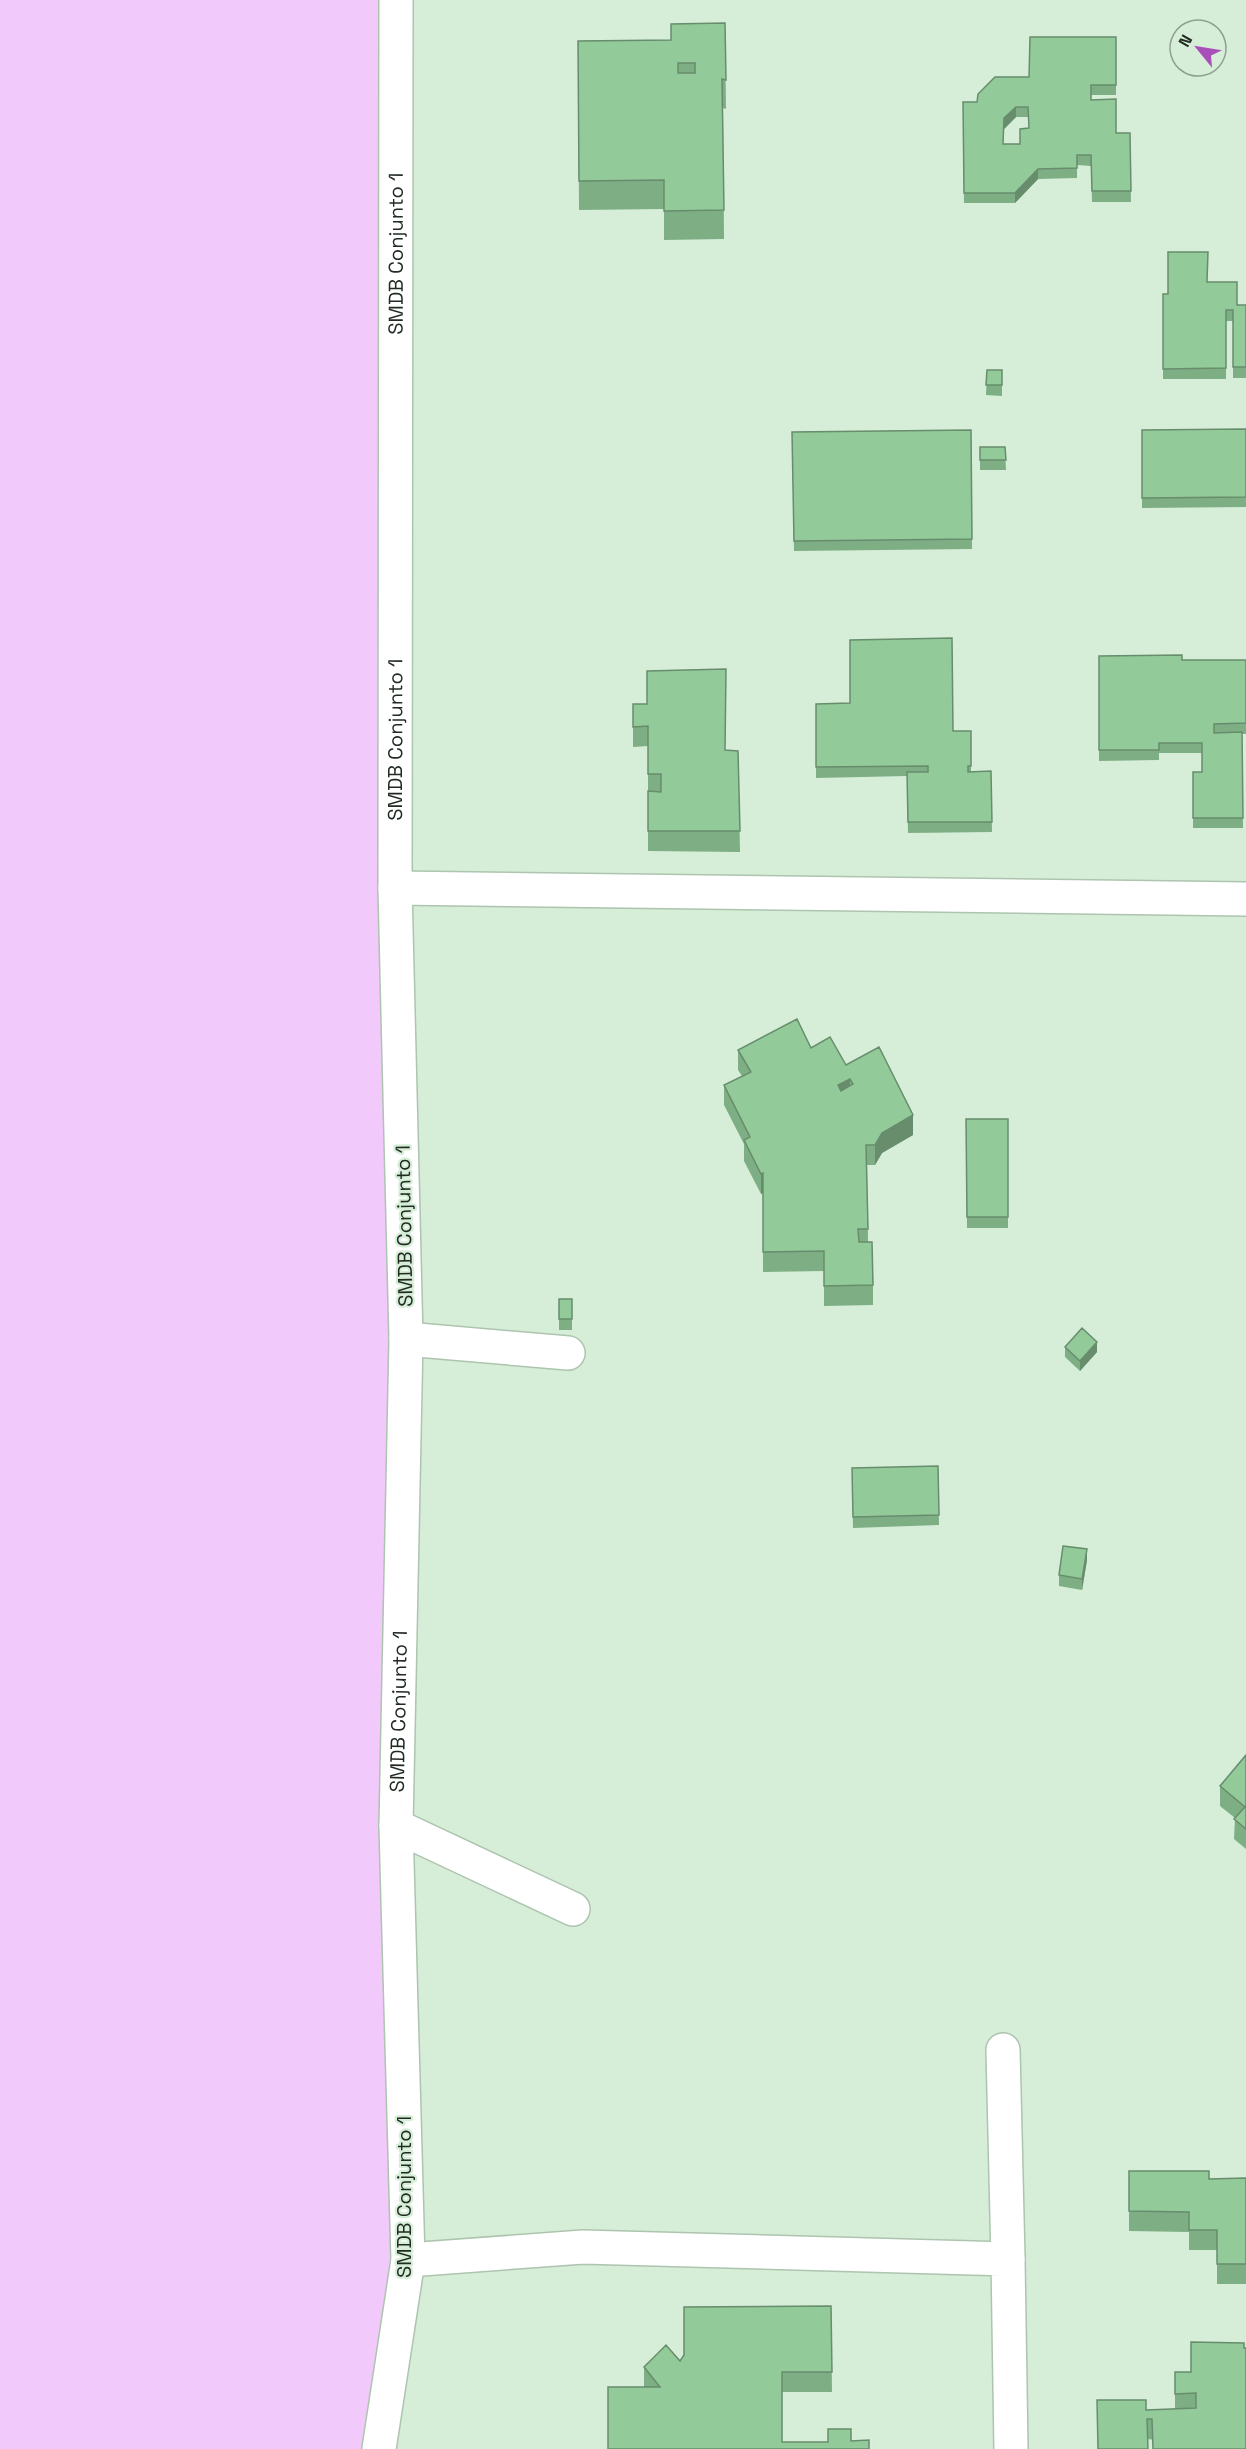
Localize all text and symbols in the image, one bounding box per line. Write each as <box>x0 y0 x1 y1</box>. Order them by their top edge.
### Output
north arrow <box>1168 18 1228 78</box>
text: N <box>1174 31 1197 51</box>
street label: SMDB Conjunto 1 <box>383 173 409 335</box>
street label: SMDB Conjunto 1 <box>382 659 408 821</box>
street label: SMDB Conjunto 1 <box>390 1145 418 1307</box>
street label: SMDB Conjunto 1 <box>384 1630 413 1793</box>
street label: SMDB Conjunto 1 <box>391 2116 417 2278</box>

